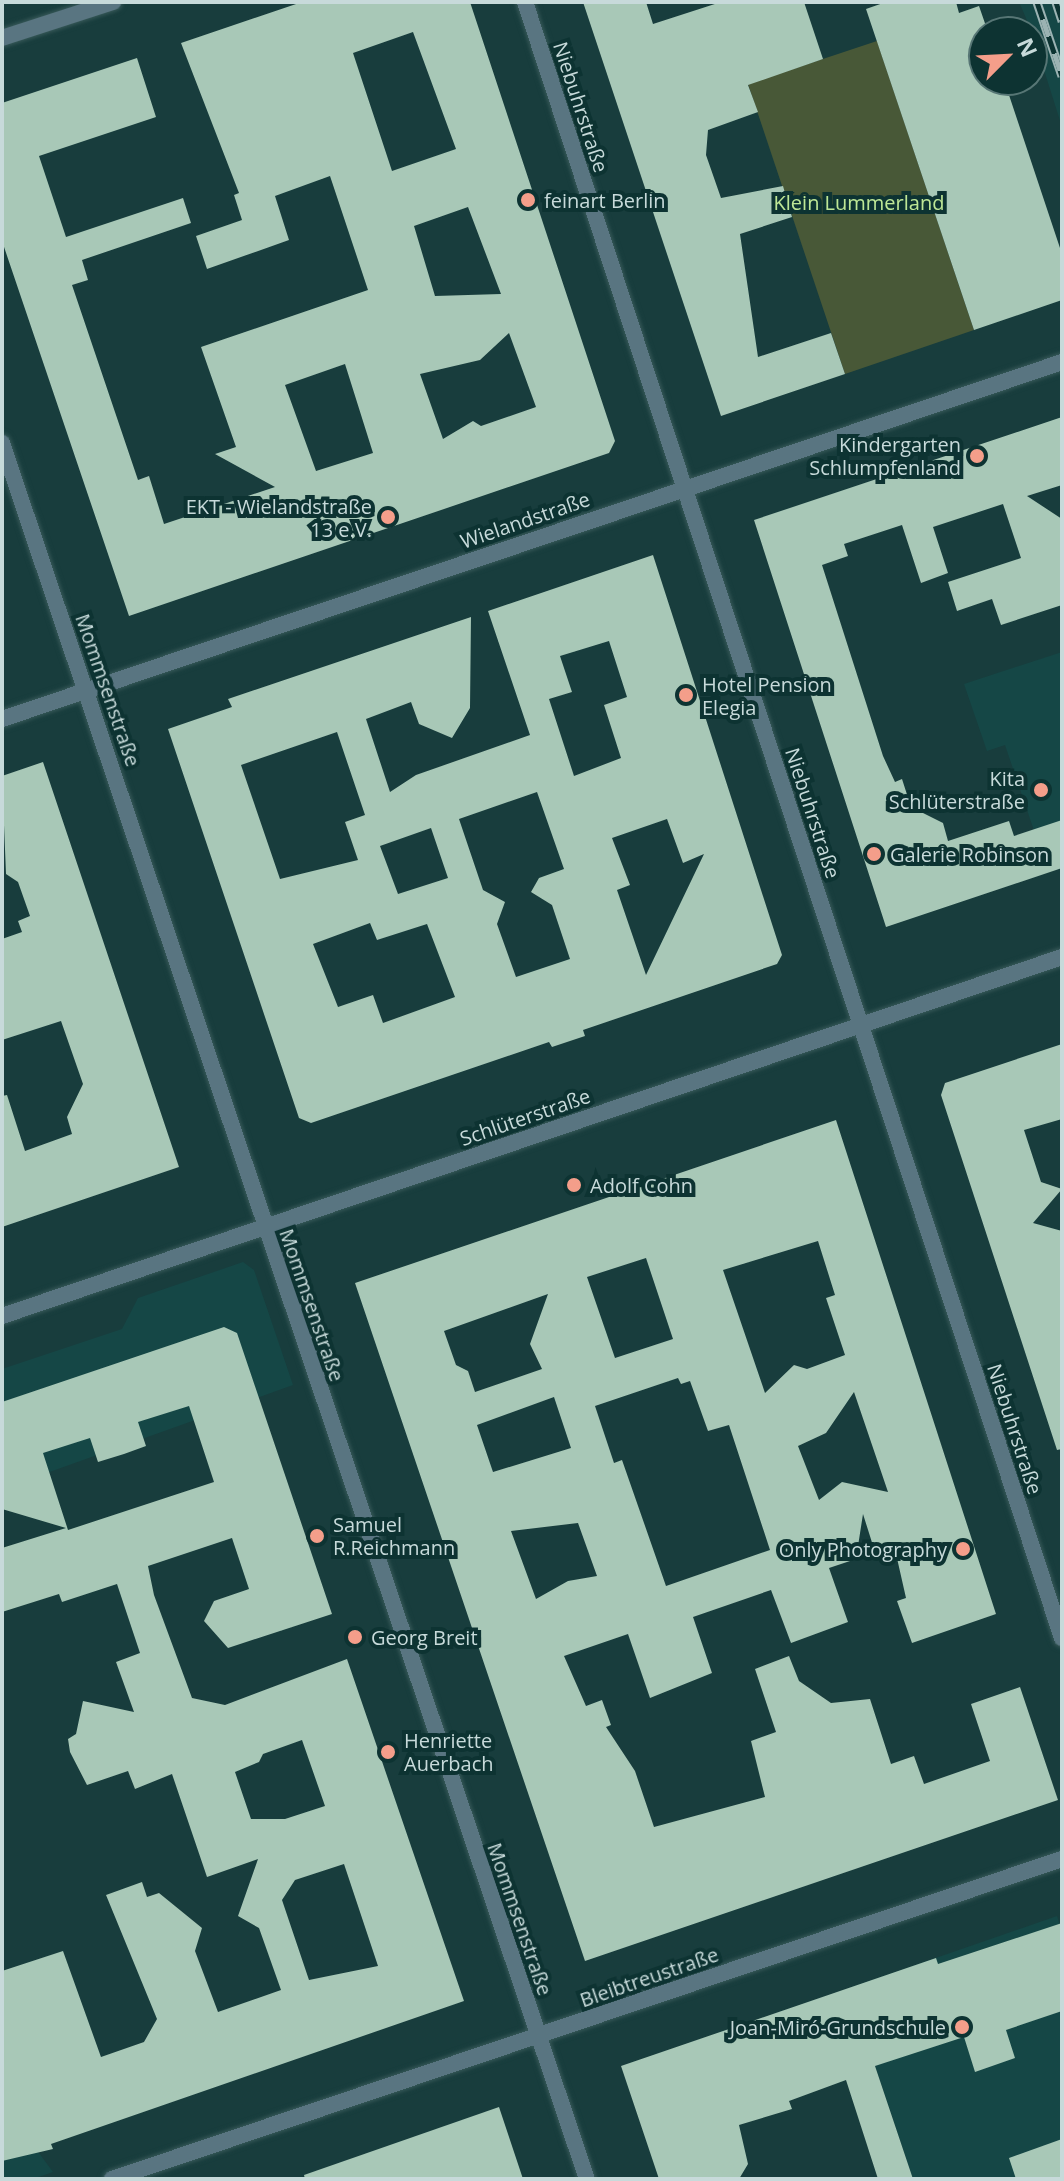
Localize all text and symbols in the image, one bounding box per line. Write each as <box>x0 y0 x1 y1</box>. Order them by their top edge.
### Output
north arrow <box>968 16 1048 96</box>
text: N <box>1011 33 1045 61</box>
street label: Niebuhrstraße <box>549 39 613 175</box>
place label: feinart Berlin <box>544 188 666 212</box>
park label: Klein Lummerland <box>774 190 944 214</box>
marker: feinart Berlin <box>519 191 537 209</box>
place label: Kindergarten Schlumpfenland <box>809 432 961 479</box>
marker: Kindergarten Schlumpfenland <box>968 447 986 465</box>
street label: Wielandstraße <box>457 487 593 553</box>
place label: EKT - Wielandstraße 13 e.V. <box>186 494 372 541</box>
marker: EKT - Wielandstraße 13 e.V. <box>379 508 397 526</box>
street label: Mommsenstraße <box>71 611 145 769</box>
place label: Hotel Pension Elegia <box>702 672 832 719</box>
marker: Hotel Pension Elegia <box>677 686 695 704</box>
street label: Niebuhrstraße <box>781 745 845 881</box>
place label: Kita Schlüterstraße <box>889 766 1025 813</box>
marker: Kita Schlüterstraße <box>1032 781 1050 799</box>
place label: Galerie Robinson <box>890 842 1049 866</box>
marker: Galerie Robinson <box>865 845 883 863</box>
street label: Schlüterstraße <box>457 1083 593 1151</box>
place label: Adolf Cohn <box>590 1173 693 1197</box>
marker: Adolf Cohn <box>565 1176 583 1194</box>
street label: Mommsenstraße <box>275 1226 349 1384</box>
street label: Niebuhrstraße <box>983 1361 1047 1497</box>
place label: Samuel R.Reichmann <box>333 1512 455 1559</box>
marker: Samuel R.Reichmann <box>308 1527 326 1545</box>
place label: Only Photography <box>779 1537 947 1561</box>
marker: Only Photography <box>954 1540 972 1558</box>
place label: Georg Breit <box>371 1625 478 1649</box>
marker: Georg Breit <box>346 1628 364 1646</box>
place label: Henriette Auerbach <box>404 1728 494 1775</box>
marker: Henriette Auerbach <box>379 1743 397 1761</box>
street label: Mommsenstraße <box>483 1840 557 1998</box>
street label: Bleibtreustraße <box>577 1942 721 2012</box>
place label: Joan-Miró-Grundschule <box>730 2015 946 2039</box>
marker: Joan-Miró-Grundschule <box>953 2018 971 2036</box>

